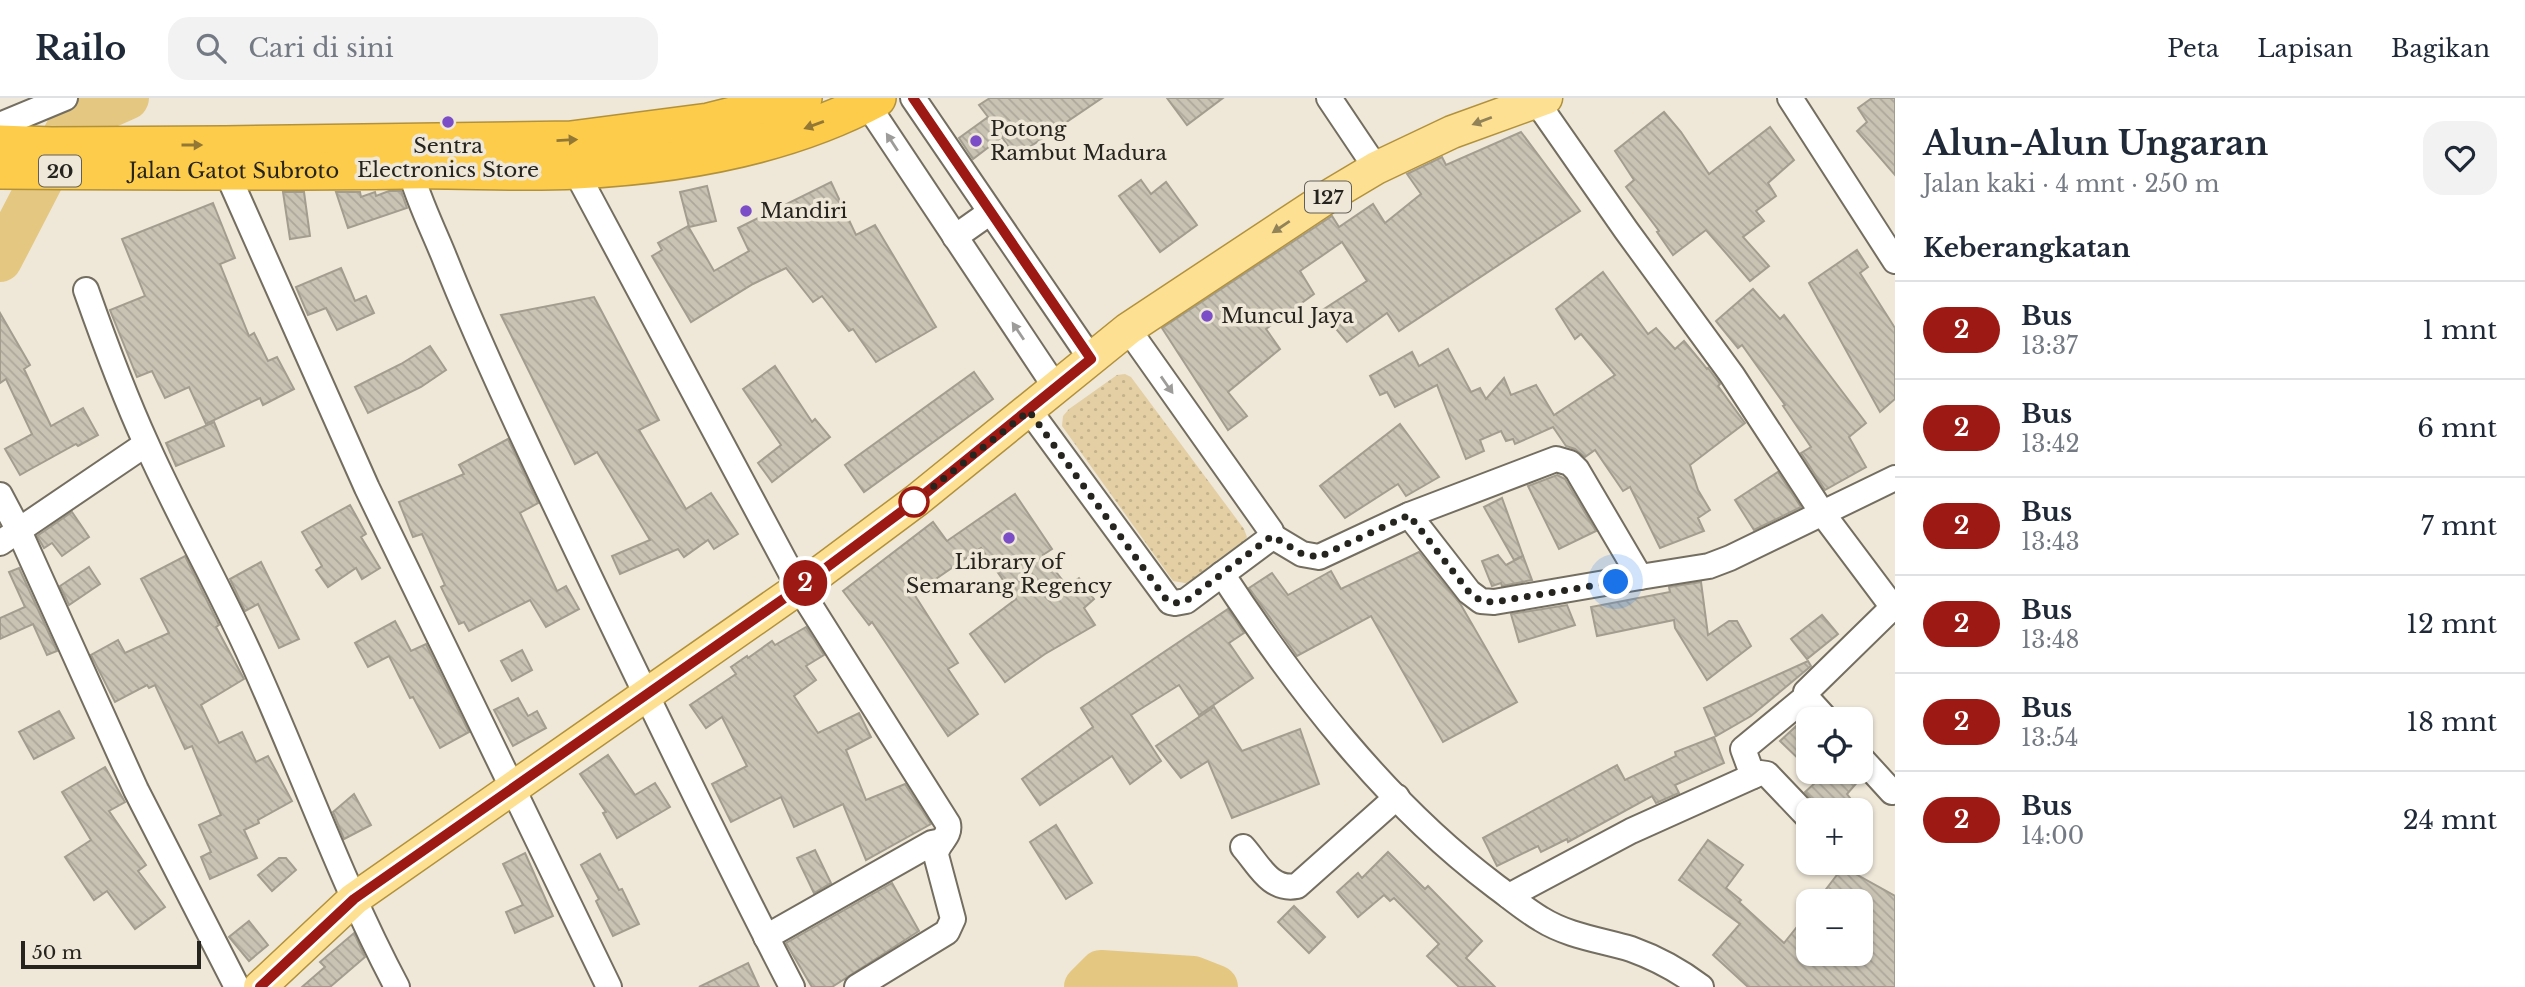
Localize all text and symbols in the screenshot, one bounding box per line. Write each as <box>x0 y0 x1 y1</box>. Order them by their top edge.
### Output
search box <box>168 17 658 80</box>
text: Railo <box>35 28 126 69</box>
icon: search <box>192 29 230 67</box>
text: Cari di sini <box>248 32 394 64</box>
text: Peta <box>2167 34 2219 63</box>
text: Lapisan <box>2257 34 2353 63</box>
text: Bagikan <box>2391 34 2490 63</box>
marker: Sentra Electronics Store <box>440 114 456 130</box>
place label: Potong Rambut Madura <box>990 116 1167 166</box>
one-way arrow <box>1471 116 1492 127</box>
one-way arrow <box>804 119 825 130</box>
button: heart <box>2423 121 2497 195</box>
text: Alun-Alun Ungaran <box>1923 123 2268 164</box>
one-way arrow <box>885 132 898 152</box>
place label: Sentra Electronics Store <box>357 133 539 183</box>
marker: Potong Rambut Madura <box>968 133 984 149</box>
one-way arrow <box>556 134 578 145</box>
one-way arrow <box>181 139 203 151</box>
road number: 20 <box>39 156 81 186</box>
street label: Jalan Gatot Subroto <box>126 158 339 184</box>
text: Jalan kaki · 4 mnt · 250 m <box>1923 170 2219 198</box>
road number: 127 <box>1305 181 1351 212</box>
place label: Mandiri <box>760 198 848 224</box>
marker: Mandiri <box>738 203 754 219</box>
one-way arrow <box>1271 221 1291 234</box>
text: Keberangkatan <box>1923 232 2130 264</box>
text: Bus <box>2021 300 2072 332</box>
place label: Muncul Jaya <box>1221 303 1354 329</box>
marker: Muncul Jaya <box>1199 308 1215 324</box>
text: 1 mnt <box>2422 314 2497 346</box>
text: 2 <box>1954 315 1969 344</box>
one-way arrow <box>1011 322 1025 340</box>
text: 13:37 <box>2021 332 2078 360</box>
one-way arrow <box>1160 376 1174 394</box>
text: Bus <box>2021 398 2072 430</box>
text: 6 mnt <box>2417 412 2497 444</box>
text: 2 <box>1954 413 1969 442</box>
text: 13:42 <box>2021 430 2080 458</box>
unlabelled marker <box>899 487 929 517</box>
text: Bus <box>2021 496 2072 528</box>
text: 7 mnt <box>2421 510 2497 542</box>
text: 2 <box>1954 511 1969 540</box>
text: 13:43 <box>2021 528 2080 556</box>
marker: Library of Semarang Regency <box>1001 530 1017 546</box>
place label: Library of Semarang Regency <box>906 549 1113 599</box>
line badge: 2 <box>782 560 828 606</box>
your location <box>1598 564 1633 599</box>
text: 2 <box>797 568 813 597</box>
text: Bus <box>2021 594 2072 626</box>
text: 12 mnt <box>2406 608 2497 640</box>
text: 2 <box>1954 609 1969 638</box>
text: 13:48 <box>2021 626 2079 654</box>
text: Bus <box>2021 692 2072 724</box>
text: 18 mnt <box>2407 706 2497 738</box>
map controls <box>1796 707 1873 966</box>
button: locate <box>1796 707 1873 784</box>
text: 2 <box>1954 707 1969 736</box>
text: 13:54 <box>2021 724 2079 752</box>
text: Bus <box>2021 790 2072 822</box>
button: + <box>1796 798 1873 875</box>
text: 24 mnt <box>2403 804 2497 836</box>
text: 2 <box>1954 805 1969 834</box>
text: 14:00 <box>2021 822 2084 850</box>
button: − <box>1796 889 1873 966</box>
scale bar <box>21 938 201 970</box>
text: 50 m <box>32 941 82 964</box>

